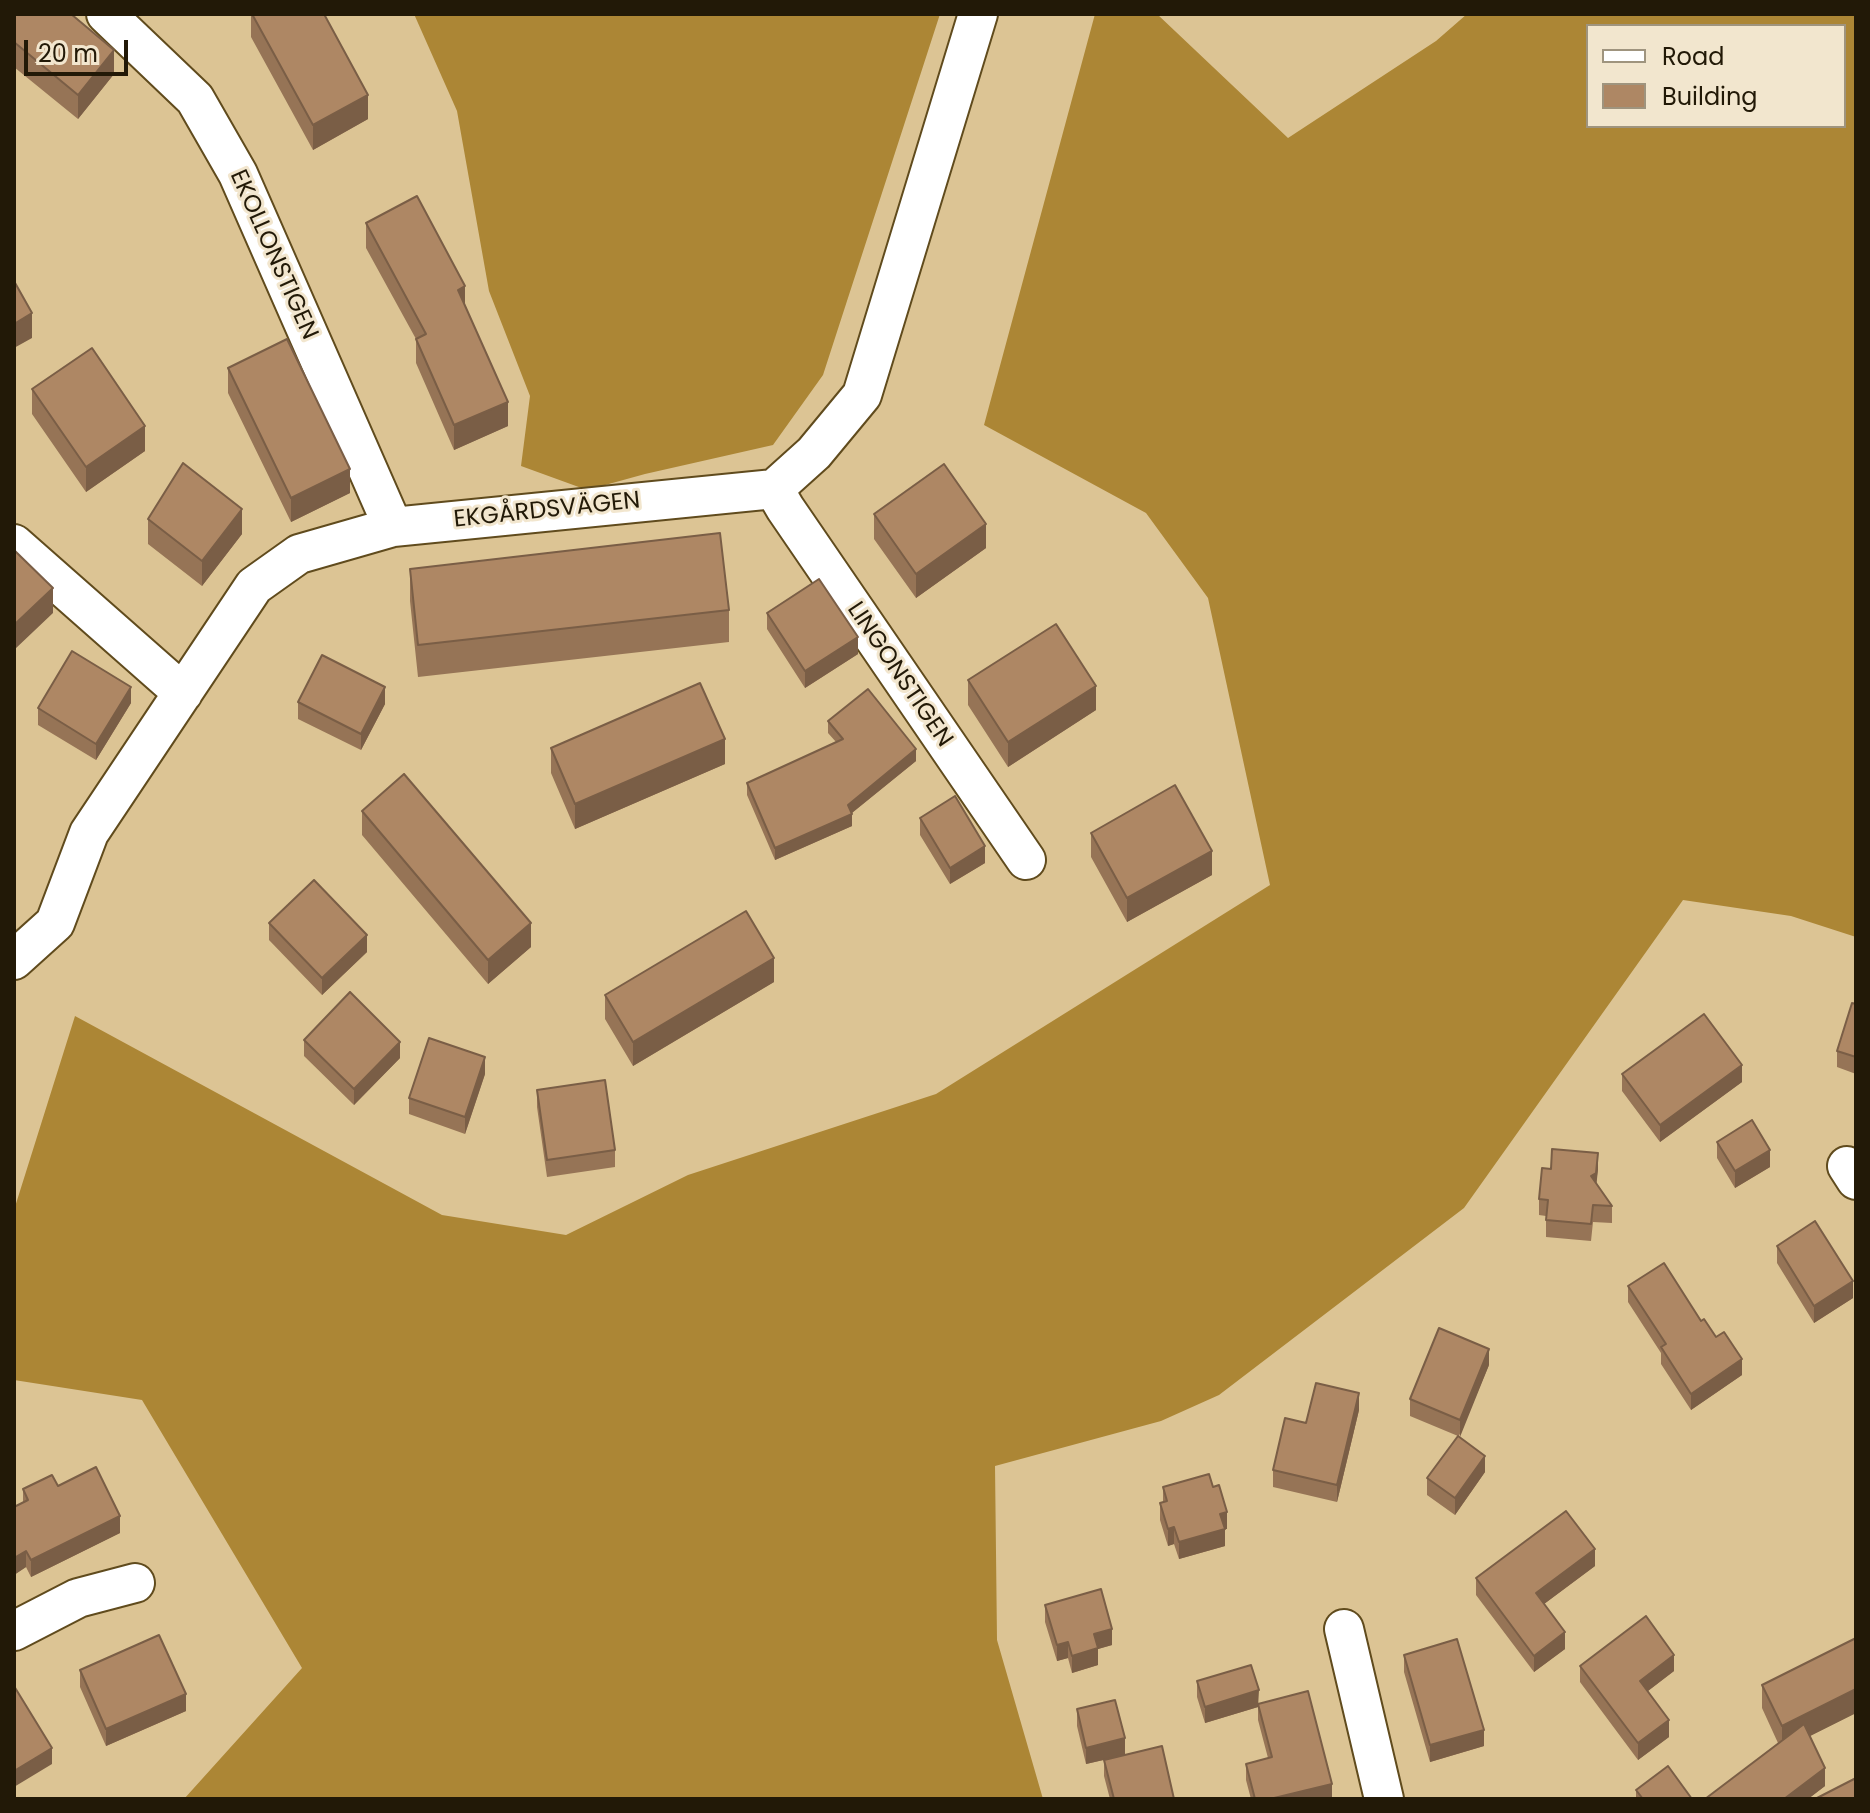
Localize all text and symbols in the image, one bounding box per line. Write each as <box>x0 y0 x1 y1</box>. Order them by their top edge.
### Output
scale bar <box>28 24 132 74</box>
legend <box>1586 24 1846 128</box>
text: 20 m <box>38 37 98 70</box>
text: Road <box>1662 40 1724 73</box>
text: Building <box>1662 80 1758 113</box>
street label: EKOLLONSTIGEN <box>223 166 323 344</box>
street label: EKGÅRDSVÄGEN <box>452 487 642 535</box>
street label: LINGONSTIGEN <box>840 597 958 753</box>

